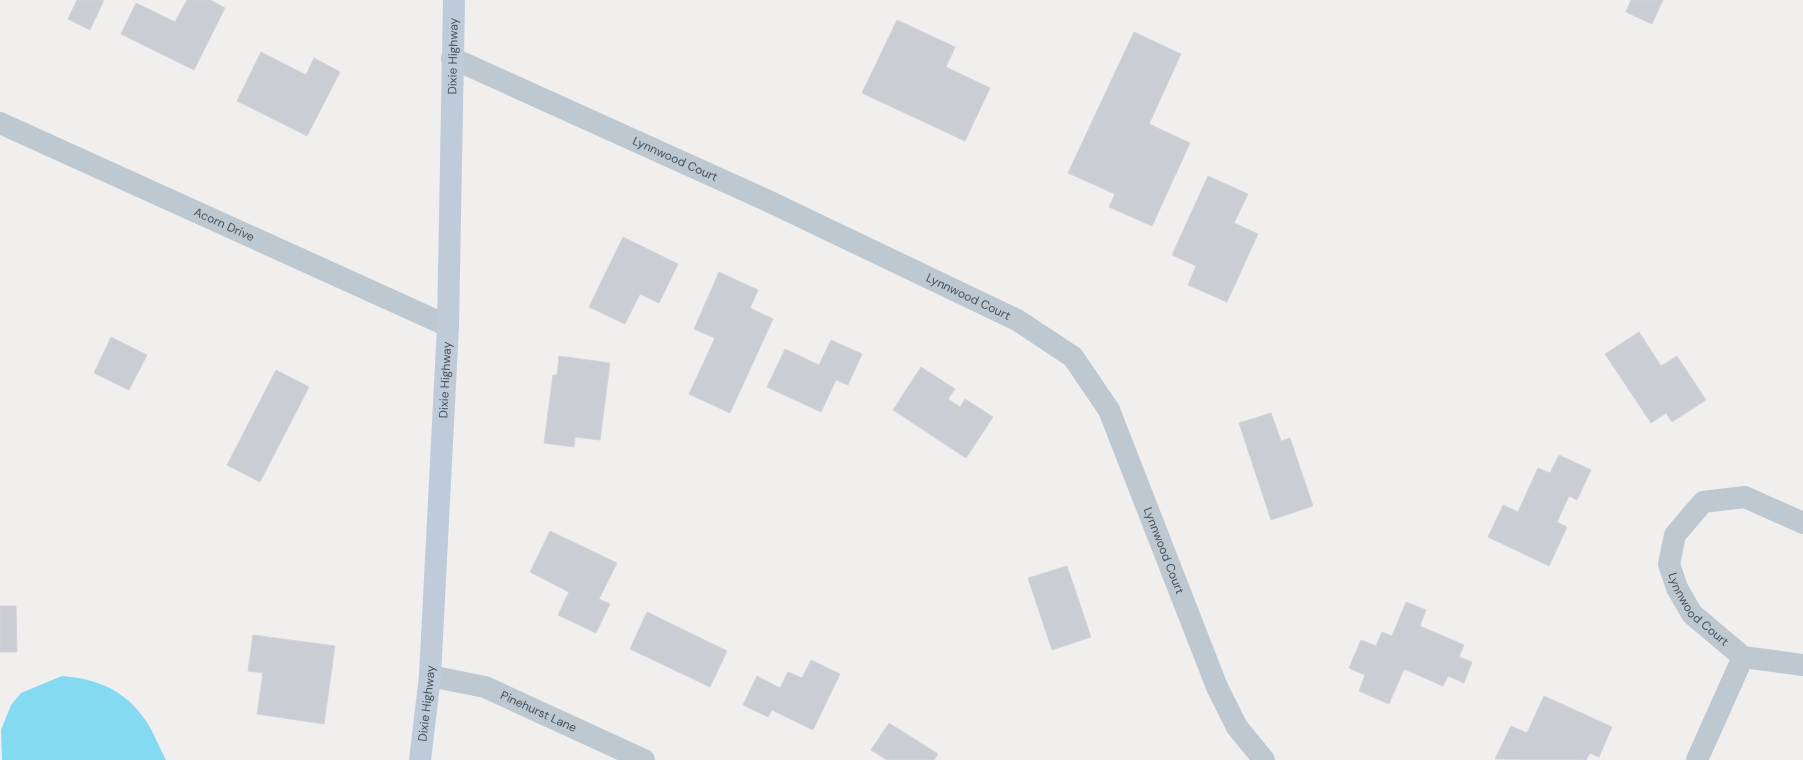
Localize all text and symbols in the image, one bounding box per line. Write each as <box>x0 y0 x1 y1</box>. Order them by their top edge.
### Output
street label: Dixie Highway <box>444 17 462 95</box>
street label: Lynnwood Court <box>630 133 721 185</box>
street label: Acorn Drive <box>191 204 257 245</box>
street label: Lynnwood Court <box>924 270 1014 324</box>
street label: Dixie Highway <box>435 341 455 419</box>
street label: Lynnwood Court <box>1140 505 1188 597</box>
street label: Lynnwood Court <box>1664 570 1732 650</box>
street label: Dixie Highway <box>414 665 439 742</box>
street label: Pinehurst Lane <box>498 687 579 736</box>

